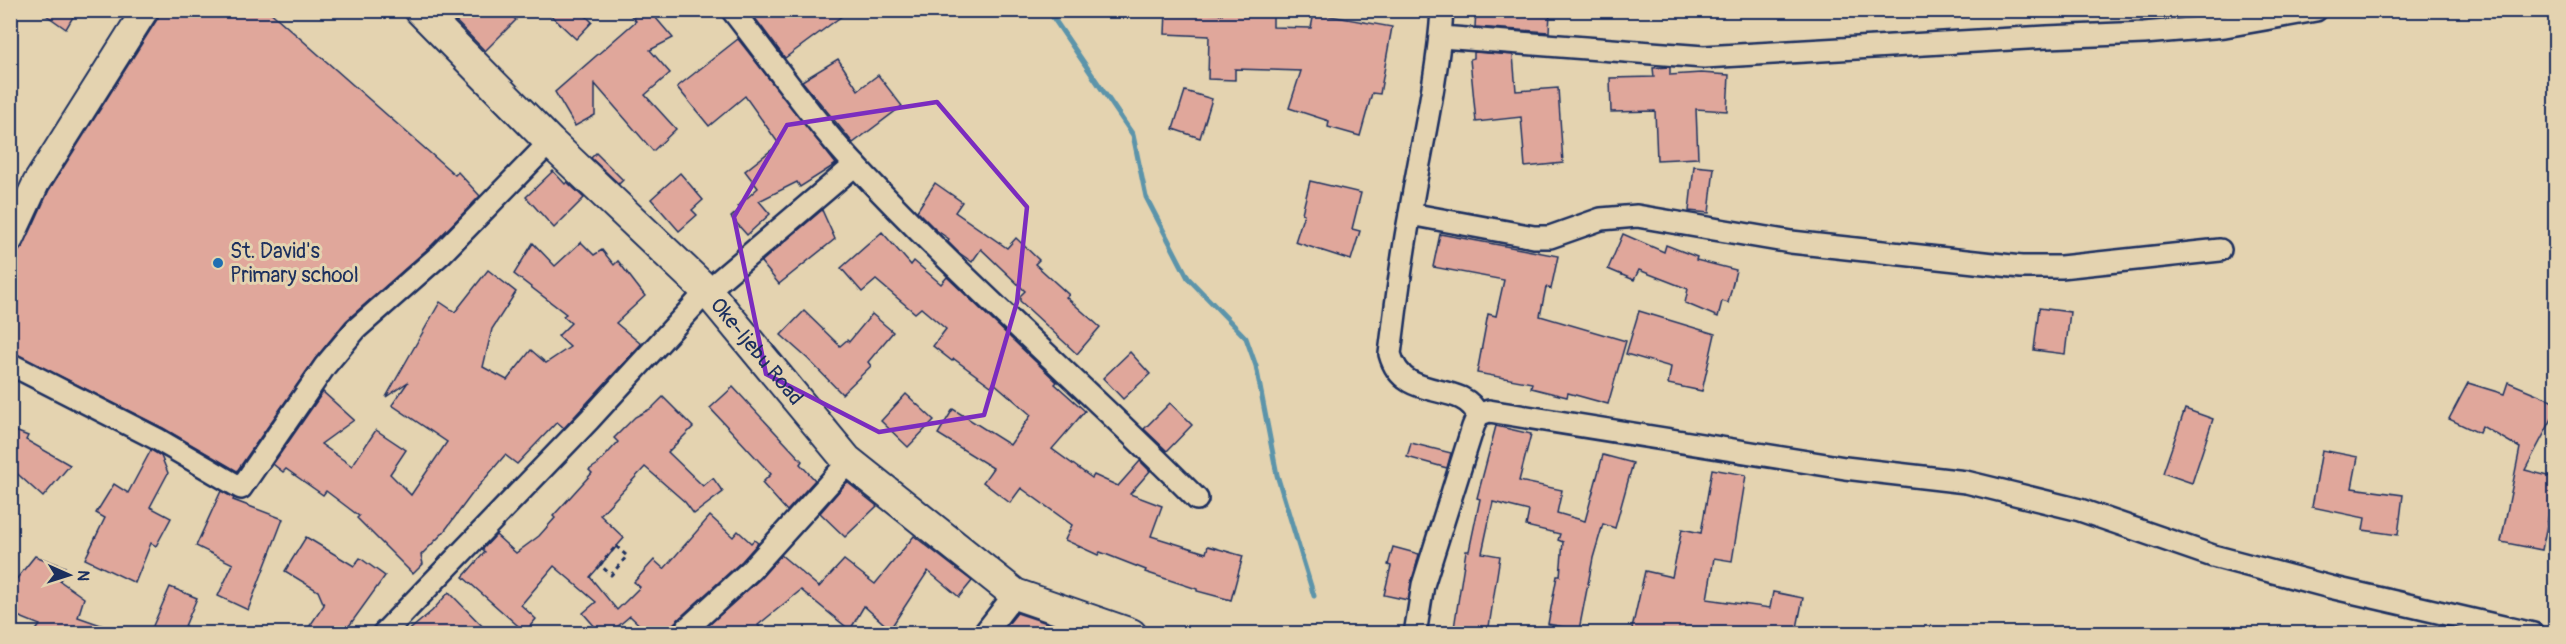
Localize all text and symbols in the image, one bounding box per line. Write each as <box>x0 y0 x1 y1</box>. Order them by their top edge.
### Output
place label: St. David's Primary school <box>230 238 359 289</box>
marker: St. David's Primary school <box>211 256 225 270</box>
street label: Oke-Ijebu Road <box>705 292 809 411</box>
north arrow <box>39 545 99 605</box>
text: N <box>73 570 93 582</box>

